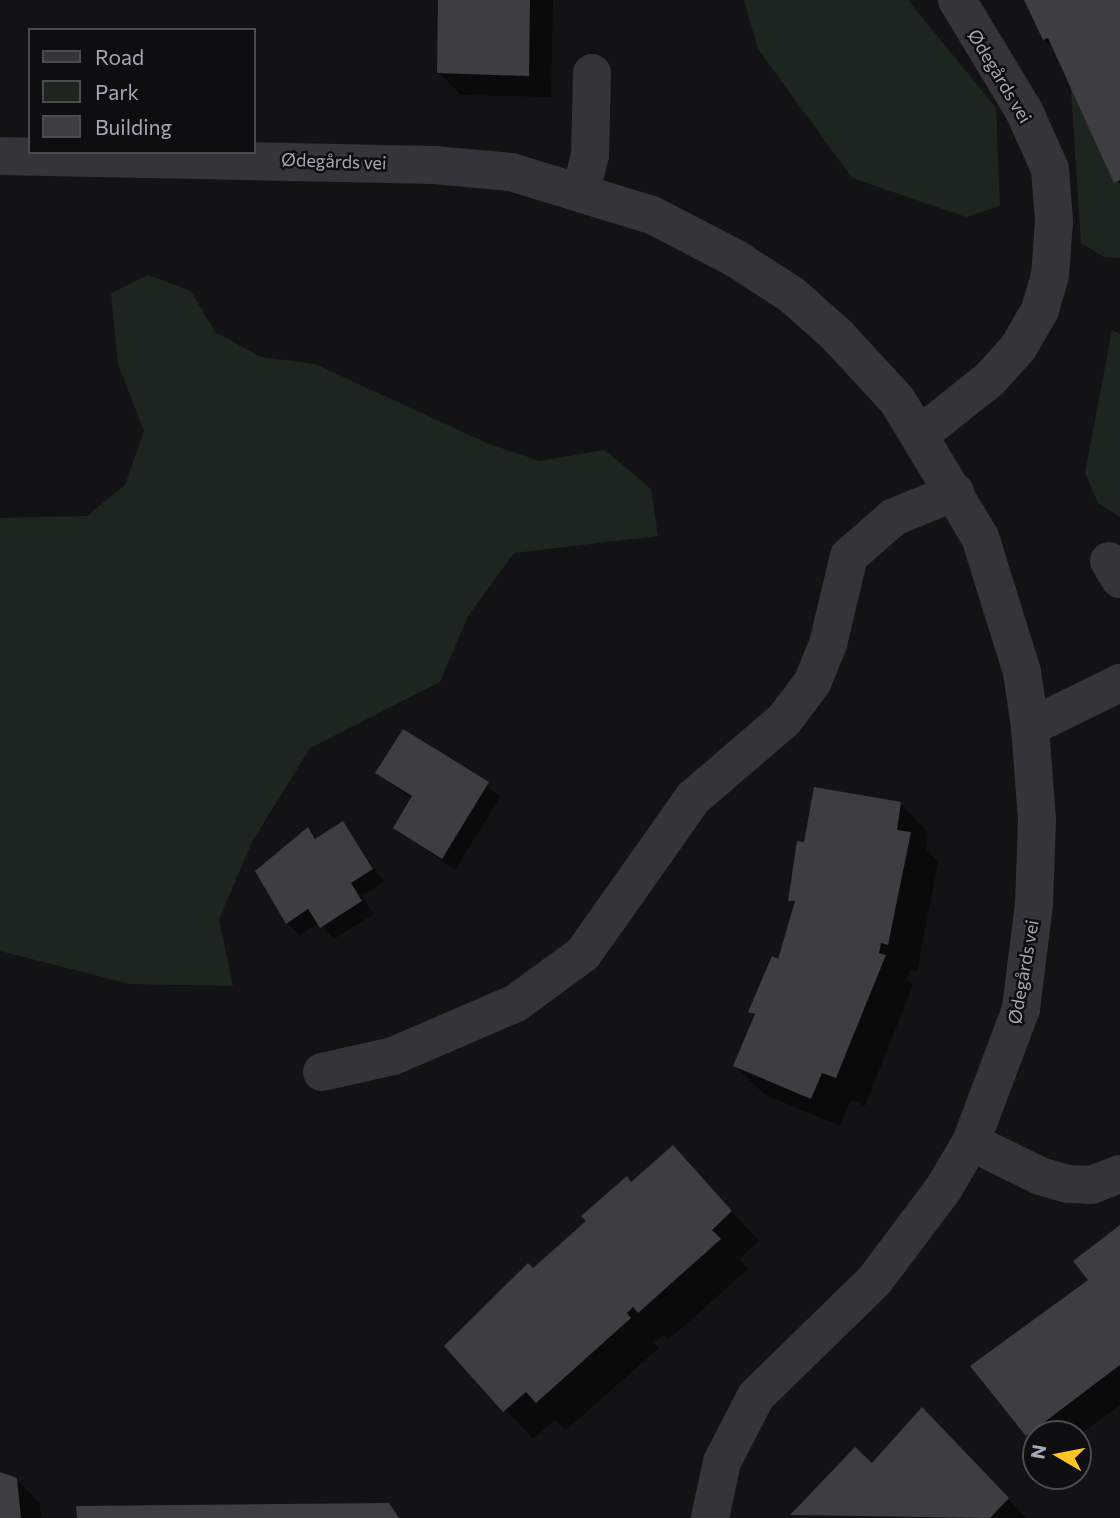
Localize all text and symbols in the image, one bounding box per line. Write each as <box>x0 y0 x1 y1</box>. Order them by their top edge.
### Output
street label: Ødegårds vei <box>964 25 1036 127</box>
legend <box>28 28 256 154</box>
text: Road <box>95 44 144 69</box>
text: Park <box>95 79 139 104</box>
text: Building <box>95 114 172 139</box>
street label: Ødegårds vei <box>281 148 387 174</box>
street label: Ødegårds vei <box>1003 918 1043 1026</box>
north arrow <box>1022 1420 1092 1490</box>
text: N <box>1025 1443 1050 1461</box>

